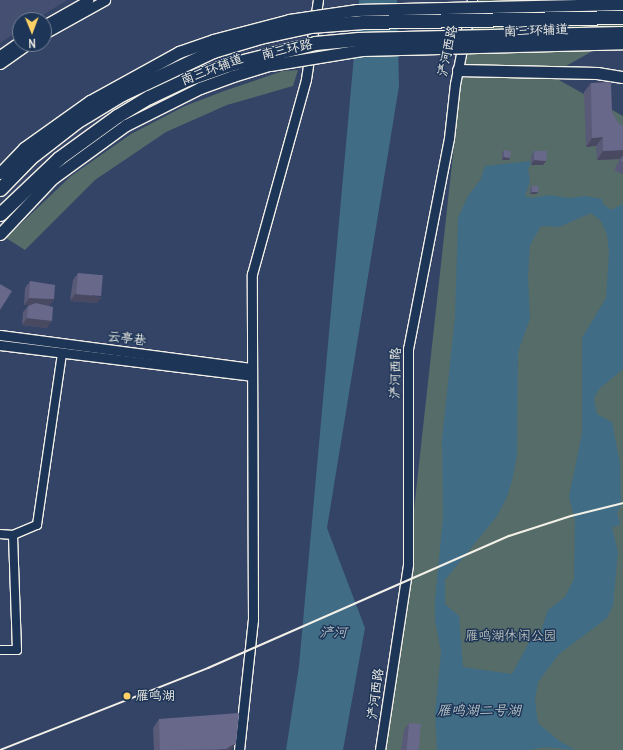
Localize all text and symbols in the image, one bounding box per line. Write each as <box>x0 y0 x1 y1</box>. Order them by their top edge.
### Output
north arrow <box>12 12 52 52</box>
street label: 南三环辅道 <box>503 22 569 40</box>
street label: 浐河西路 <box>435 24 461 78</box>
text: N <box>28 36 36 50</box>
street label: 南三环路 <box>260 37 314 63</box>
street label: 南三环辅道 <box>179 51 245 89</box>
street label: 云亭巷 <box>107 329 147 349</box>
street label: 浐河西路 <box>388 347 404 399</box>
water label: 浐河 <box>319 624 347 640</box>
park label: 雁鸣湖休闲公园 <box>466 628 556 644</box>
street label: 浐河西路 <box>365 667 387 721</box>
place label: 雁鸣湖 <box>136 688 175 704</box>
marker: 雁鸣湖 <box>121 690 133 702</box>
water label: 雁鸣湖二号湖 <box>437 702 521 718</box>

